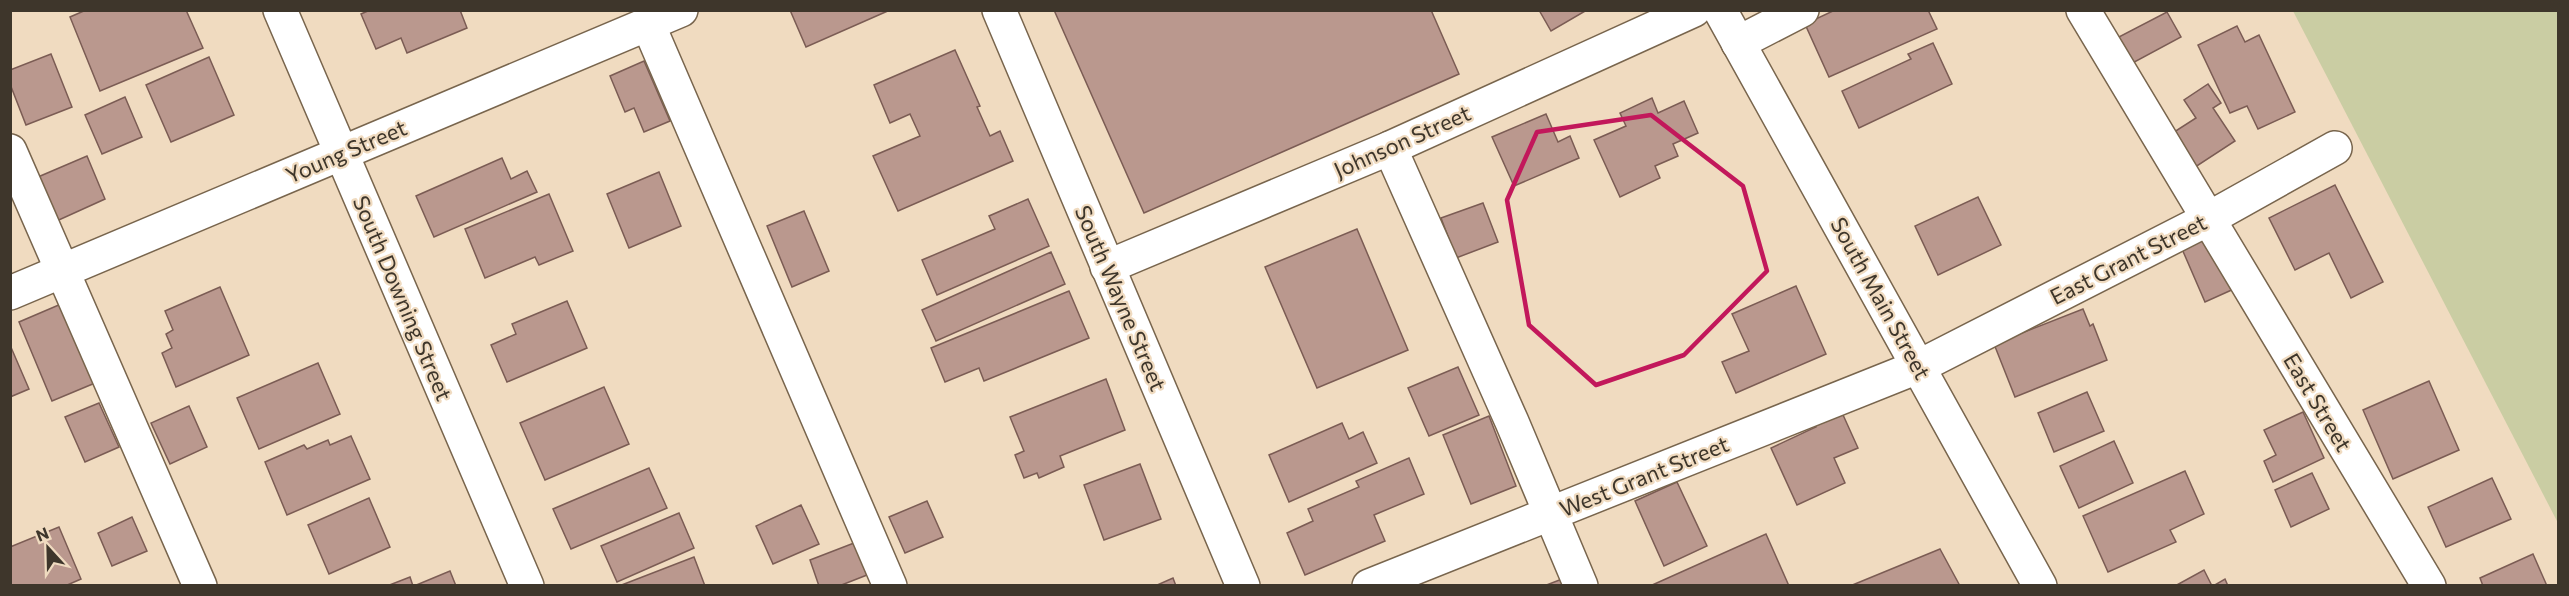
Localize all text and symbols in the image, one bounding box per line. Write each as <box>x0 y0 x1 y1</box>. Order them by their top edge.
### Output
street label: Johnson Street <box>1329 99 1475 183</box>
street label: Young Street <box>282 113 410 189</box>
street label: South Downing Street <box>348 191 458 405</box>
street label: South Wayne Street <box>1070 201 1172 395</box>
street label: East Grant Street <box>2045 208 2211 310</box>
street label: South Main Street <box>1825 212 1937 384</box>
street label: East Street <box>2278 348 2358 456</box>
street label: West Grant Street <box>1556 430 1732 522</box>
north arrow <box>18 518 78 578</box>
text: N <box>33 523 51 545</box>

